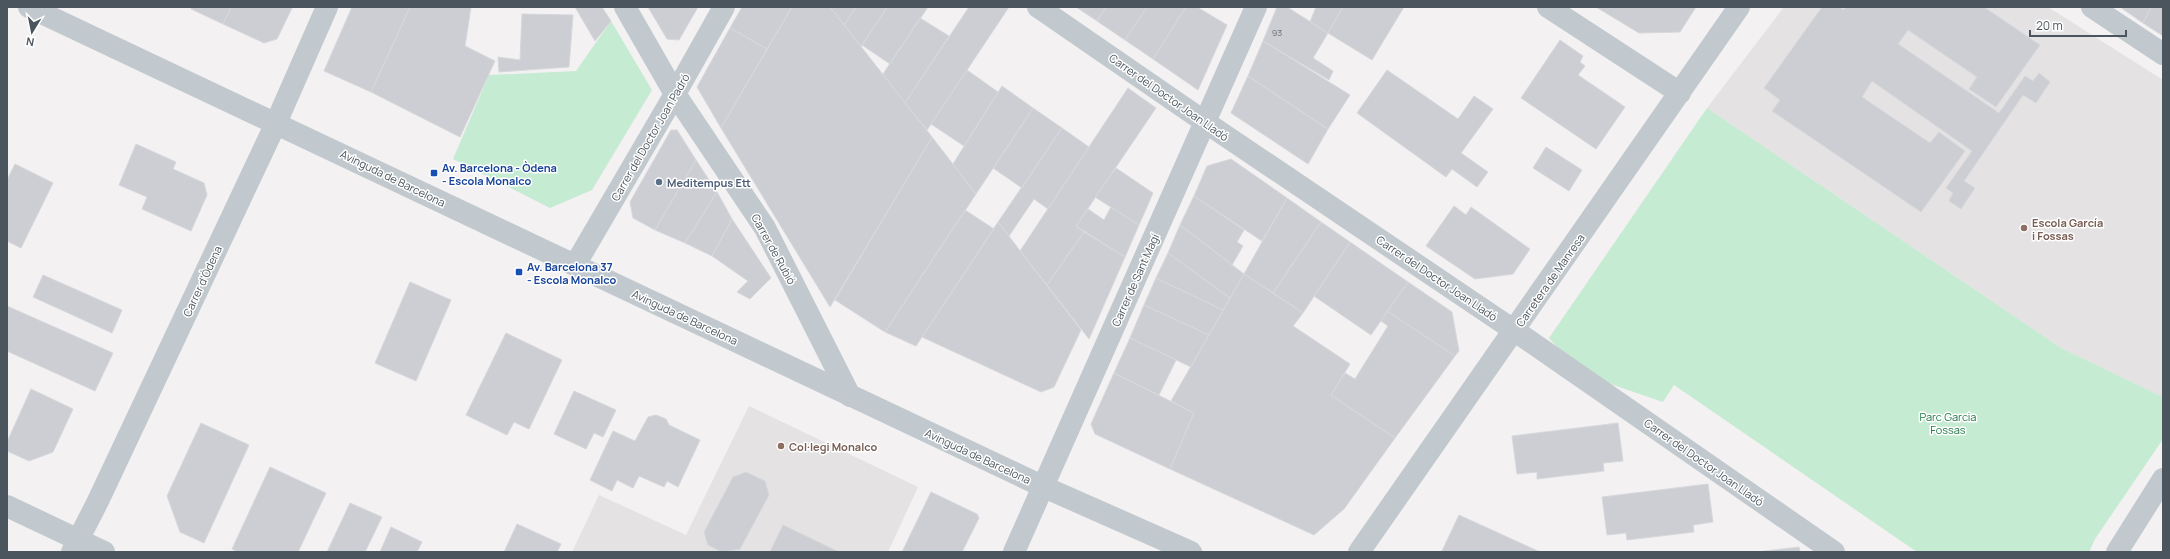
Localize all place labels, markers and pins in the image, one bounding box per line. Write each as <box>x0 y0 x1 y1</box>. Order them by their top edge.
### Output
place label: Av. Barcelona - Òdena - Escola Monalco <box>442 160 557 188</box>
marker: Av. Barcelona - Òdena - Escola Monalco <box>429 168 439 178</box>
place label: Meditempus Ett <box>667 175 751 190</box>
marker: Meditempus Ett <box>654 177 664 187</box>
place label: Escola García i Fossas <box>2032 215 2103 243</box>
marker: Escola García i Fossas <box>2019 223 2029 233</box>
place label: Av. Barcelona 37 - Escola Monalco <box>527 259 616 287</box>
marker: Av. Barcelona 37 - Escola Monalco <box>514 267 524 277</box>
place label: Col·legi Monalco <box>789 439 877 454</box>
marker: Col·legi Monalco <box>776 441 786 451</box>

